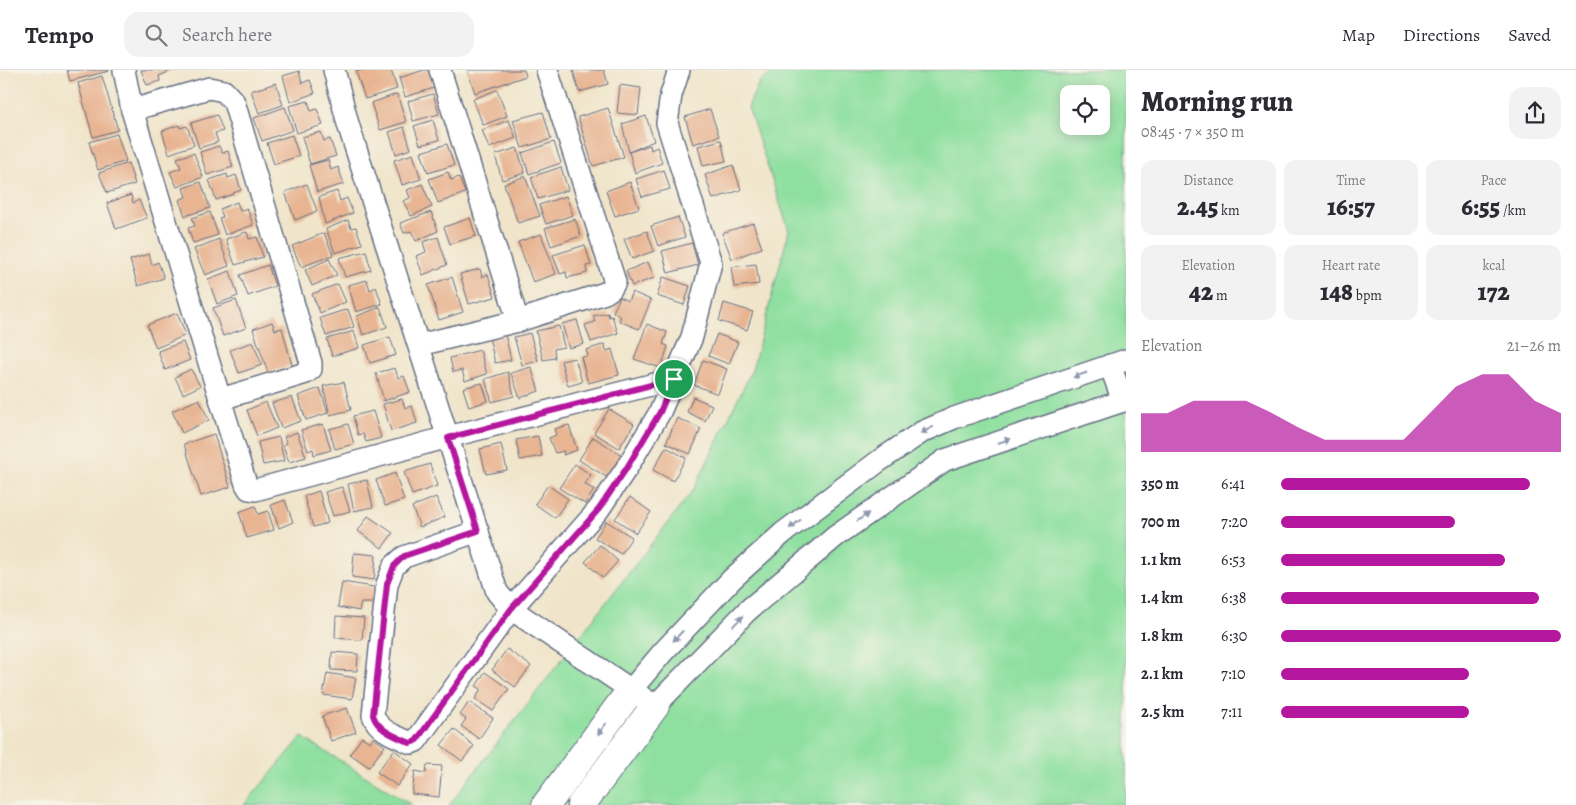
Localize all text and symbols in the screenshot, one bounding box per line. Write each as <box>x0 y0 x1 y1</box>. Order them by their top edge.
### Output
search box <box>124 12 474 57</box>
text: Tempo <box>25 19 94 51</box>
icon: search <box>142 21 170 49</box>
text: Search here <box>182 22 272 48</box>
text: Map <box>1342 23 1375 47</box>
text: Directions <box>1403 23 1480 47</box>
text: Saved <box>1508 23 1551 47</box>
text: Morning run <box>1141 83 1293 121</box>
map controls <box>1060 85 1110 135</box>
button: locate <box>1060 85 1110 135</box>
button: share <box>1509 87 1561 139</box>
text: 08:45 · 7 × 350 m <box>1141 121 1244 143</box>
text: Distance <box>1183 171 1233 190</box>
text: Time <box>1336 171 1366 190</box>
text: Pace <box>1481 171 1507 190</box>
text: 2.45 <box>1177 190 1218 224</box>
text: 16:57 <box>1327 190 1375 224</box>
text: 6:55 <box>1461 190 1500 224</box>
text: km <box>1218 201 1240 220</box>
text: /km <box>1500 201 1526 220</box>
text: Elevation <box>1181 256 1235 275</box>
text: Heart rate <box>1322 256 1380 275</box>
text: kcal <box>1482 256 1505 275</box>
text: 42 <box>1189 275 1213 309</box>
text: 148 <box>1320 275 1353 309</box>
text: 172 <box>1478 275 1510 309</box>
text: m <box>1213 286 1228 305</box>
text: bpm <box>1353 286 1382 305</box>
text: Elevation <box>1141 335 1202 357</box>
text: 21–26 m <box>1507 335 1561 357</box>
pin <box>653 358 695 400</box>
icon: arrive <box>660 365 688 393</box>
one-way arrow <box>1072 372 1087 379</box>
one-way arrow <box>920 426 934 434</box>
one-way arrow <box>997 436 1012 444</box>
text: 350 m <box>1141 473 1179 495</box>
text: 6:41 <box>1221 473 1245 495</box>
text: 700 m <box>1141 511 1180 533</box>
text: 7:20 <box>1221 511 1248 533</box>
one-way arrow <box>856 512 869 522</box>
one-way arrow <box>788 519 802 529</box>
text: 1.1 km <box>1141 549 1181 571</box>
text: 6:53 <box>1221 549 1246 571</box>
text: 1.4 km <box>1141 587 1183 609</box>
text: 6:38 <box>1221 587 1247 609</box>
one-way arrow <box>732 615 744 627</box>
text: 1.8 km <box>1141 625 1183 647</box>
text: 6:30 <box>1221 625 1247 647</box>
one-way arrow <box>672 630 684 642</box>
text: 2.1 km <box>1141 663 1183 685</box>
text: 7:10 <box>1221 663 1246 685</box>
text: 2.5 km <box>1141 701 1184 723</box>
text: 7:11 <box>1221 701 1242 723</box>
one-way arrow <box>597 722 607 736</box>

